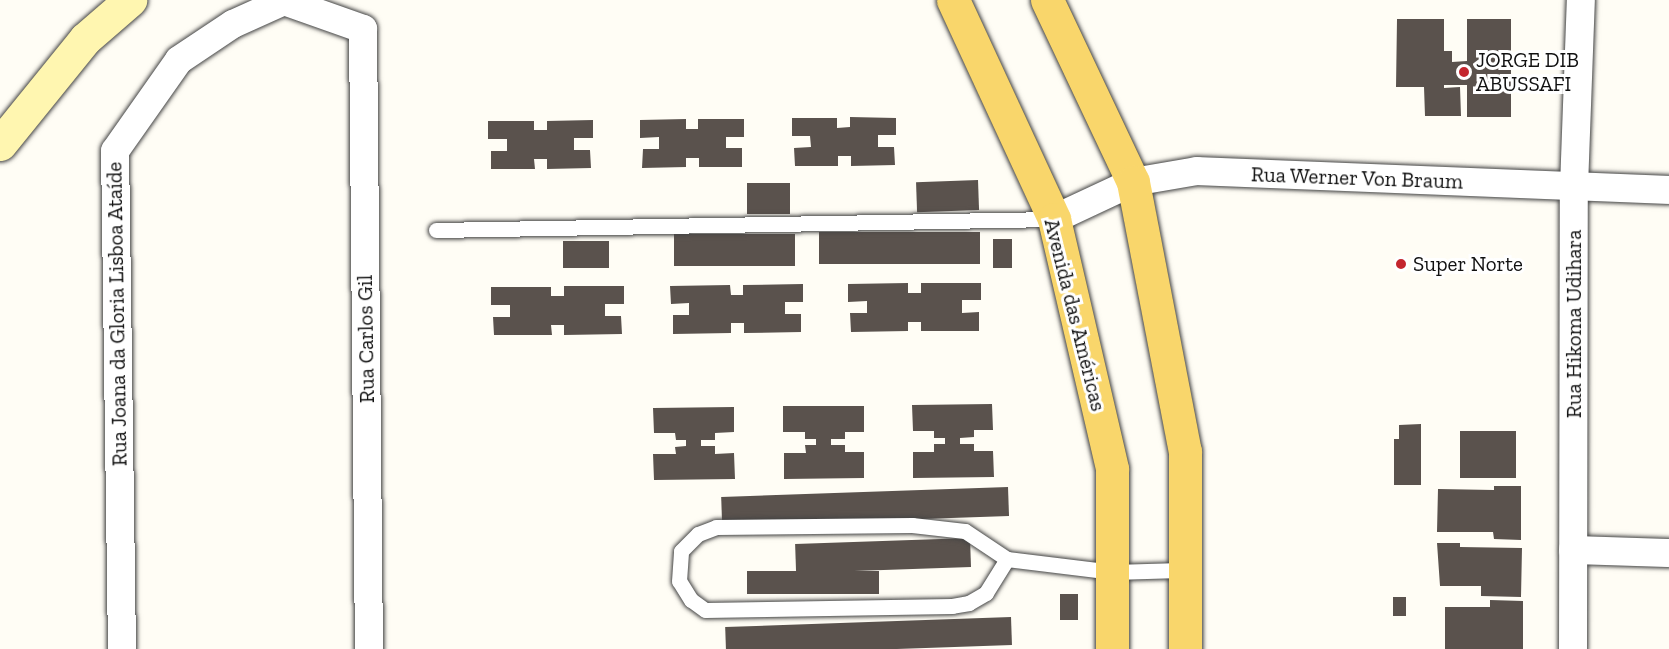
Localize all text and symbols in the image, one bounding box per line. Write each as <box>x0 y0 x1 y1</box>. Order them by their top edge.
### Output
place label: JORGE DIB ABUSSAFI <box>1476 47 1579 97</box>
marker: JORGE DIB ABUSSAFI <box>1457 65 1471 79</box>
street label: Rua Joana da Gloria Lisboa Ataíde <box>102 161 132 467</box>
street label: Rua Werner Von Braum <box>1250 162 1464 194</box>
street label: Avenida das Américas <box>1039 216 1111 414</box>
street label: Rua Hikoma Udihara <box>1561 230 1587 418</box>
place label: Super Norte <box>1413 251 1523 277</box>
marker: Super Norte <box>1394 257 1408 271</box>
street label: Rua Carlos Gil <box>352 275 380 403</box>

